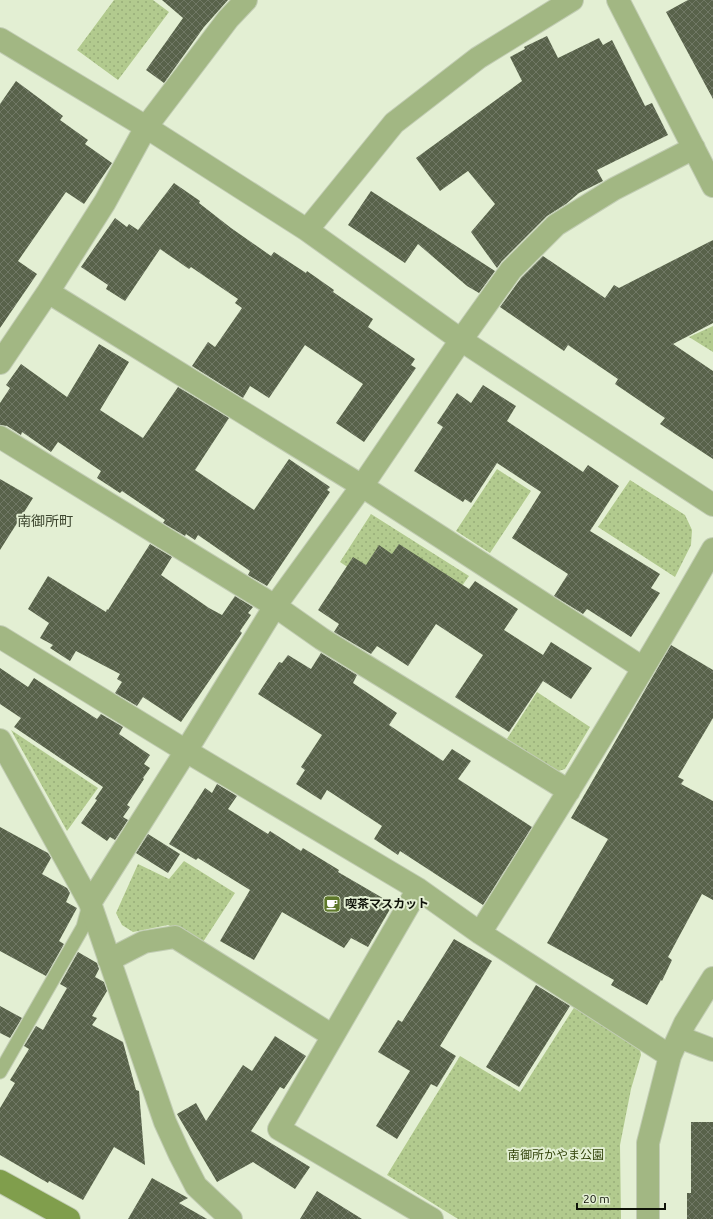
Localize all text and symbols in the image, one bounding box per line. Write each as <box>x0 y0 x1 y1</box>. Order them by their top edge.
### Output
district label: 南御所町 <box>17 513 73 529</box>
cafe icon: 喫茶マスカット <box>322 894 342 914</box>
place label: 喫茶マスカット <box>345 897 429 910</box>
park label: 南御所かやま公園 <box>508 1148 604 1161</box>
scale bar <box>577 1185 665 1211</box>
text: 20 m <box>583 1192 610 1205</box>

